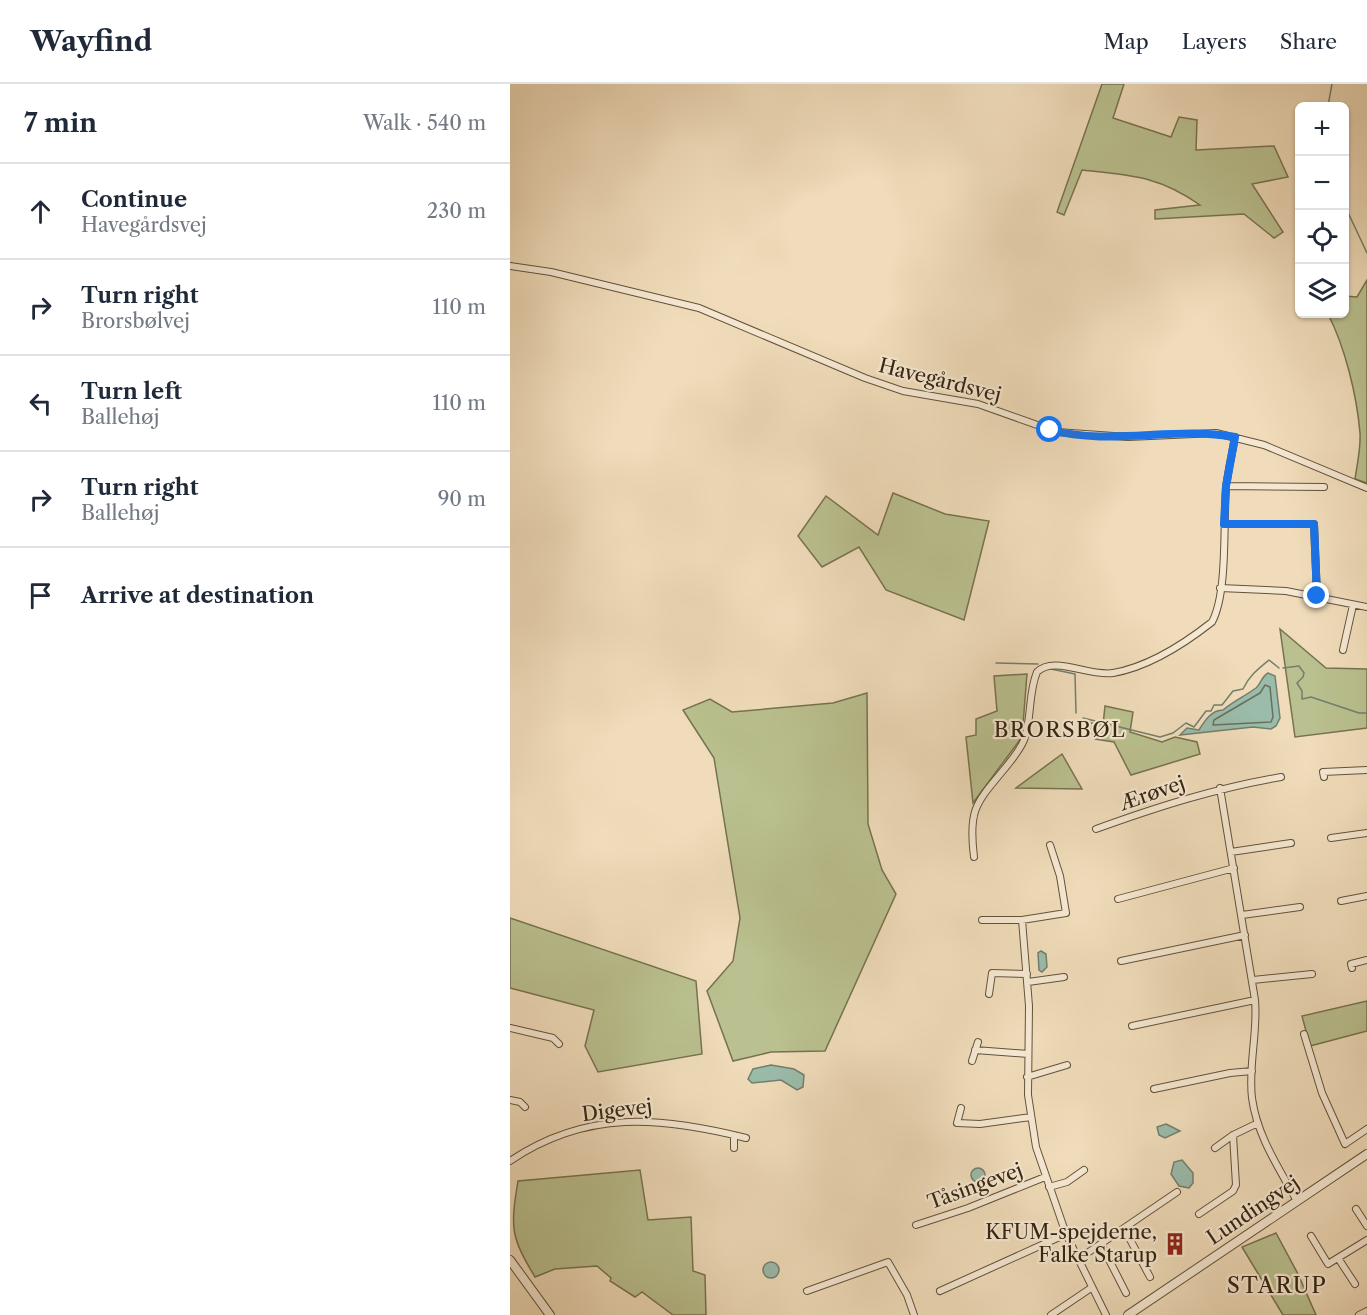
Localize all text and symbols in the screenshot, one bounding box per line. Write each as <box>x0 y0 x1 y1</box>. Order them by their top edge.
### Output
text: Wayfind <box>30 24 152 58</box>
text: Map <box>1104 29 1149 54</box>
text: Layers <box>1182 29 1247 54</box>
text: Share <box>1280 29 1337 54</box>
map controls <box>1295 102 1349 318</box>
button: + <box>1295 102 1349 156</box>
text: 7 min <box>24 107 97 139</box>
text: Walk · 540 m <box>363 111 486 135</box>
button: − <box>1295 156 1349 210</box>
text: Continue <box>81 186 187 213</box>
icon: ahead <box>24 195 57 228</box>
text: 230 m <box>427 199 486 223</box>
button: locate <box>1295 210 1349 264</box>
text: Havegårdsvej <box>81 213 207 237</box>
button: layers <box>1295 264 1349 318</box>
text: Turn right <box>81 282 199 309</box>
icon: right <box>24 291 57 324</box>
text: 110 m <box>433 295 486 319</box>
text: Brorsbølvej <box>81 309 190 333</box>
street label: Havegårdsvej <box>876 353 1004 407</box>
text: Turn left <box>81 378 182 405</box>
icon: left <box>24 387 57 420</box>
text: 110 m <box>433 391 486 415</box>
text: Ballehøj <box>81 405 159 429</box>
route start <box>1036 416 1062 442</box>
text: Turn right <box>81 474 199 501</box>
icon: right <box>24 483 57 516</box>
text: 90 m <box>438 487 486 511</box>
text: Ballehøj <box>81 501 159 525</box>
icon: arrive <box>24 579 57 612</box>
text: Arrive at destination <box>81 582 314 609</box>
route end <box>1303 582 1329 608</box>
district label: BRORSBØL <box>994 717 1126 742</box>
street label: Ærøvej <box>1115 771 1188 816</box>
street label: Digevej <box>580 1094 654 1126</box>
street label: Tåsingevej <box>924 1158 1026 1214</box>
street label: Lundingvej <box>1202 1170 1304 1250</box>
place label: KFUM-spejderne, Falke Starup <box>985 1220 1157 1267</box>
building icon: KFUM-spejderne, Falke Starup <box>1162 1231 1188 1257</box>
district label: STARUP <box>1227 1272 1327 1299</box>

